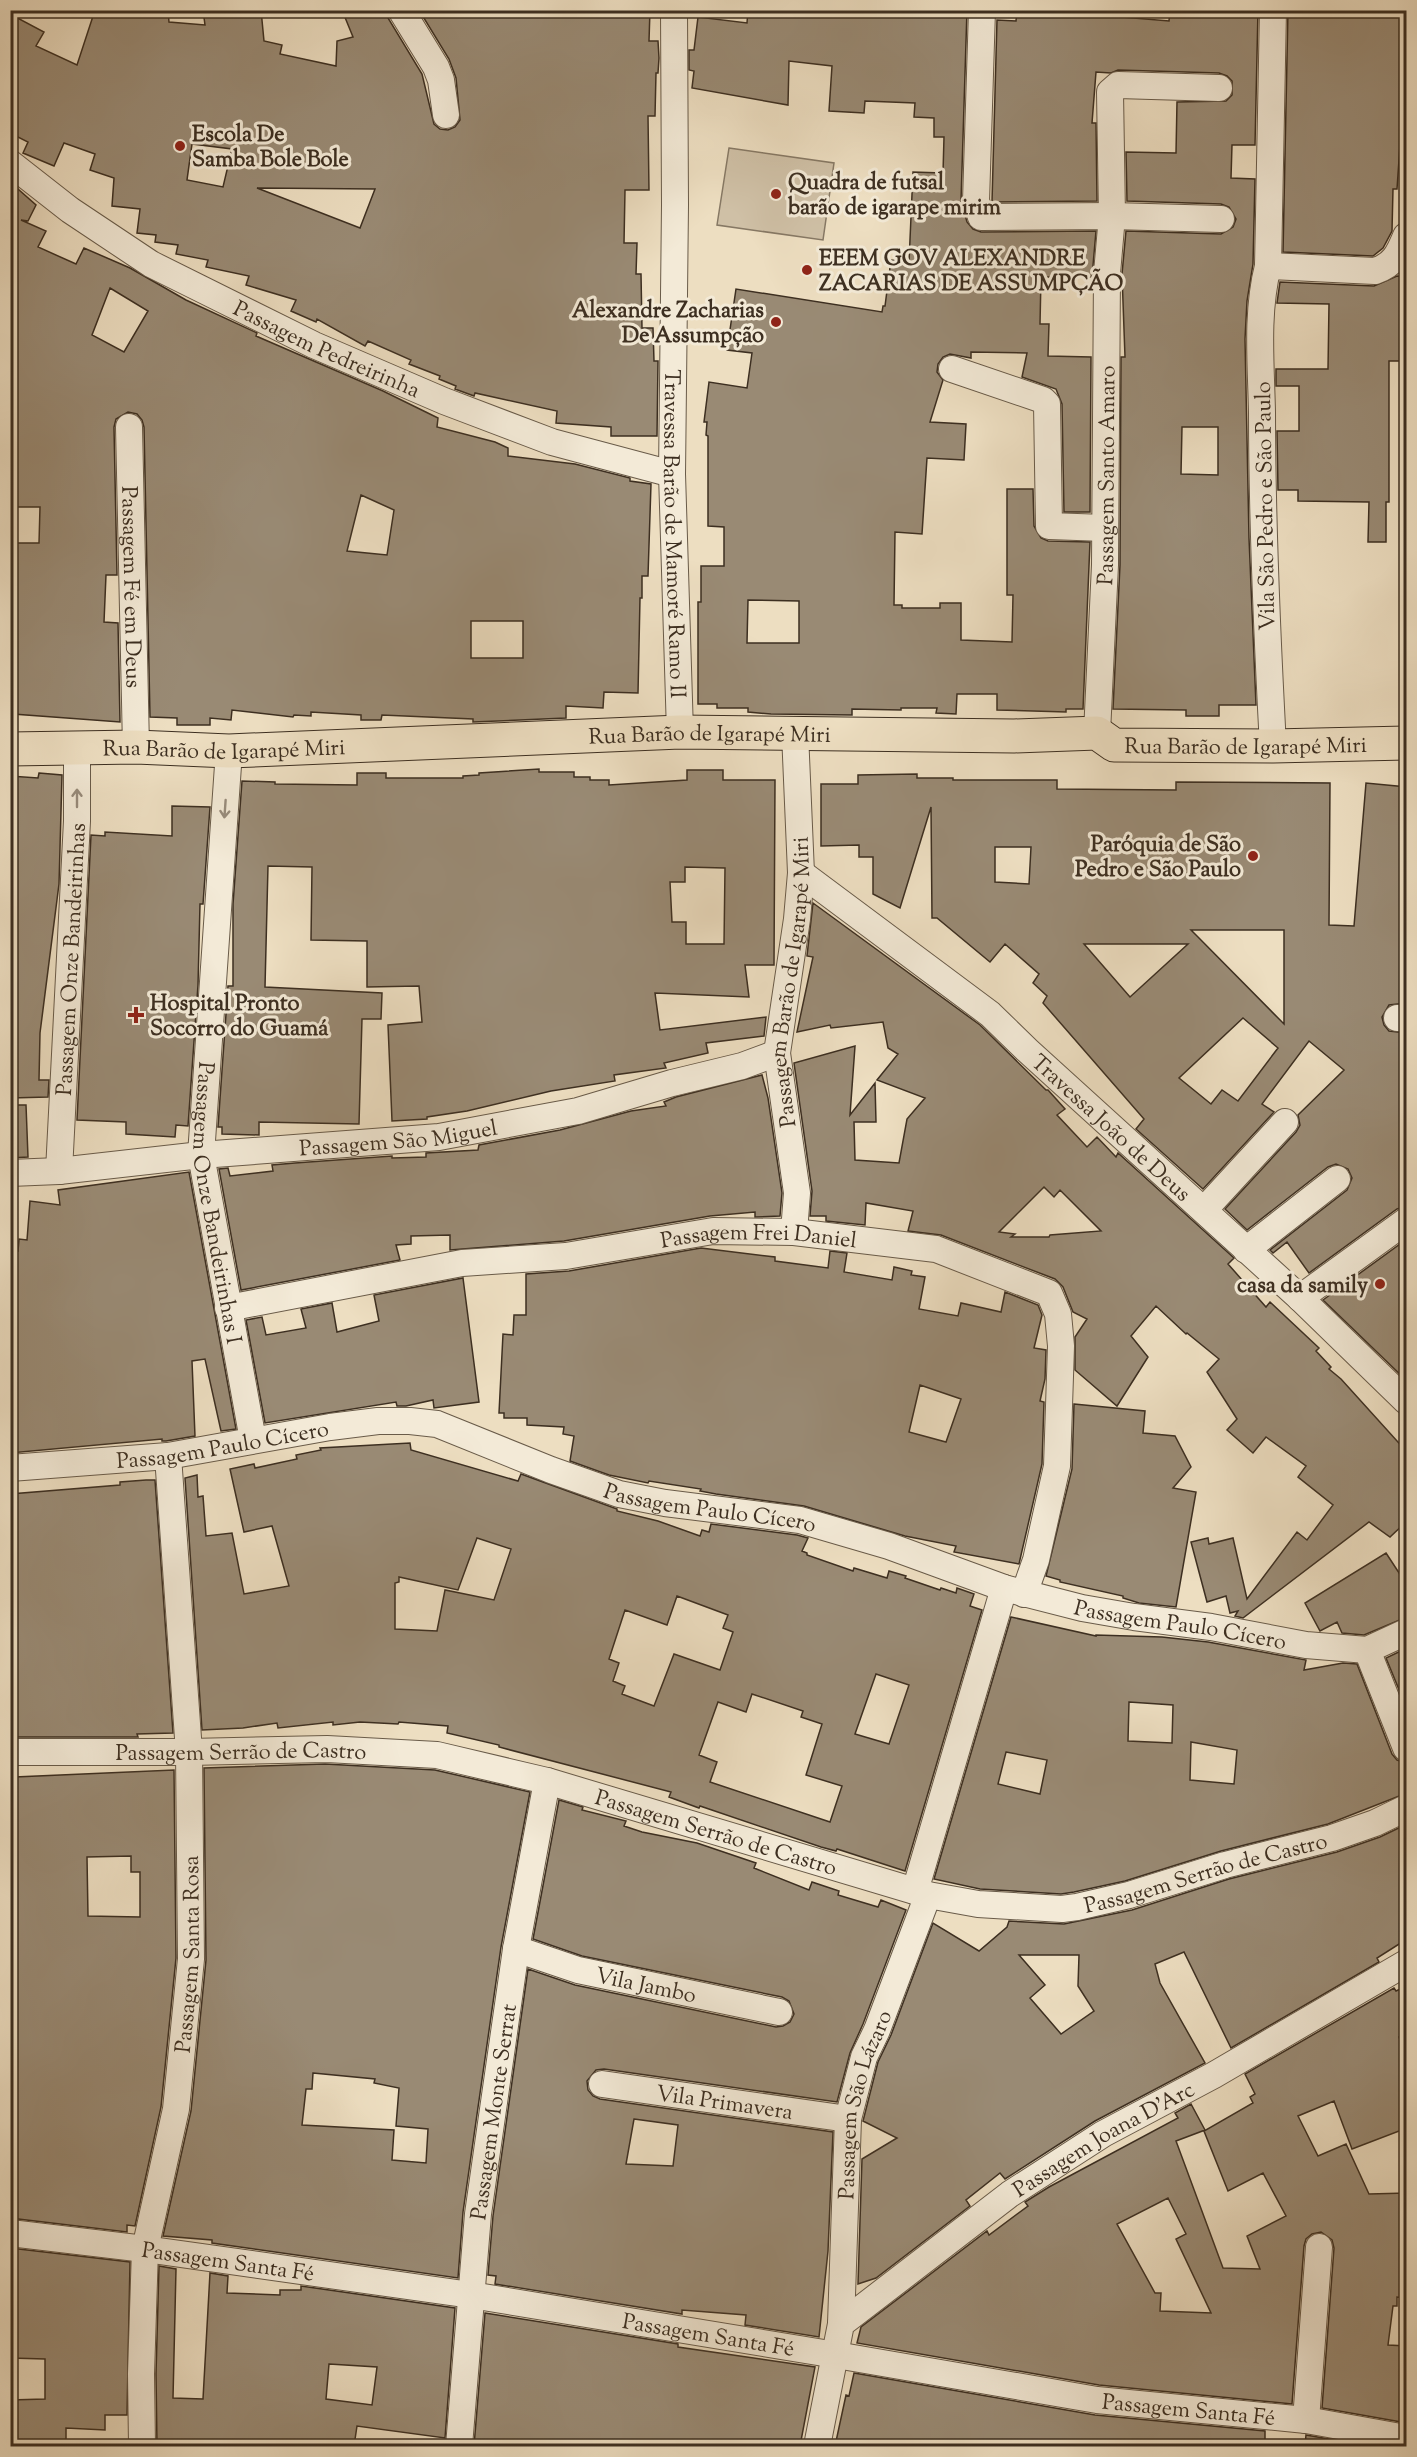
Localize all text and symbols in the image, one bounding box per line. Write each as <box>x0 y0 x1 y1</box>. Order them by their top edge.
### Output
place label: Escola De Samba Bole Bole <box>192 120 349 177</box>
marker: Escola De Samba Bole Bole <box>173 139 187 153</box>
place label: Quadra de futsal barão de igarape mirim <box>787 168 1002 225</box>
marker: Quadra de futsal barão de igarape mirim <box>769 187 783 201</box>
place label: EEEM GOV ALEXANDRE ZACARIAS DE ASSUMPÇÃO <box>819 244 1123 301</box>
marker: EEEM GOV ALEXANDRE ZACARIAS DE ASSUMPÇÃO <box>800 263 814 277</box>
street label: Passagem Pedreirinha <box>227 294 424 408</box>
place label: Alexandre Zacharias De Assumpção <box>572 296 764 353</box>
marker: Alexandre Zacharias De Assumpção <box>769 315 783 329</box>
street label: Passagem Santo Amaro <box>1091 365 1125 586</box>
street label: Travessa Barão de Mamoré Ramo II <box>653 369 692 699</box>
street label: Vila São Pedro e São Paulo <box>1249 381 1285 631</box>
street label: Passagem Fé em Deus <box>111 486 148 688</box>
street label: Rua Barão de Igarapé Miri <box>588 719 831 755</box>
street label: Rua Barão de Igarapé Miri <box>1124 731 1367 765</box>
street label: Rua Barão de Igarapé Miri <box>103 733 346 770</box>
one-way arrow <box>71 788 83 808</box>
one-way arrow <box>219 798 230 818</box>
street label: Passagem Onze Bandeirinhas <box>50 822 96 1097</box>
place label: Paróquia de São Pedro e São Paulo <box>1075 830 1241 887</box>
street label: Passagem Barão de Igarapé Miri <box>763 836 820 1129</box>
marker: Paróquia de São Pedro e São Paulo <box>1246 849 1260 863</box>
place label: Hospital Pronto Socorro do Guamá <box>150 989 329 1046</box>
marker: Hospital Pronto Socorro do Guamá <box>127 1006 145 1024</box>
street label: Travessa João de Deus <box>1023 1048 1197 1210</box>
street label: Passagem Onze Bandeirinhas I <box>182 1060 248 1347</box>
street label: Passagem São Miguel <box>298 1113 500 1167</box>
street label: Passagem Frei Daniel <box>658 1218 858 1259</box>
place label: casa da samily <box>1237 1271 1368 1303</box>
marker: casa da samily <box>1373 1277 1387 1291</box>
street label: Passagem Paulo Cícero <box>115 1415 332 1479</box>
street label: Passagem Paulo Cícero <box>599 1477 820 1543</box>
street label: Passagem Paulo Cícero <box>1070 1594 1289 1660</box>
street label: Passagem Serrão de Castro <box>116 1736 367 1771</box>
street label: Passagem Serrão de Castro <box>591 1783 840 1886</box>
street label: Passagem Serrão de Castro <box>1081 1827 1331 1924</box>
street label: Passagem Santa Rosa <box>169 1855 210 2054</box>
street label: Vila Jambo <box>592 1961 699 2013</box>
street label: Passagem Monte Serrat <box>464 2002 527 2222</box>
street label: Passagem São Lázaro <box>832 2006 902 2200</box>
street label: Passagem Joana D’Arc <box>1007 2075 1201 2207</box>
street label: Vila Primavera <box>654 2079 795 2130</box>
street label: Passagem Santa Fé <box>140 2236 316 2292</box>
street label: Passagem Santa Fé <box>620 2307 796 2367</box>
street label: Passagem Santa Fé <box>1100 2388 1276 2436</box>

